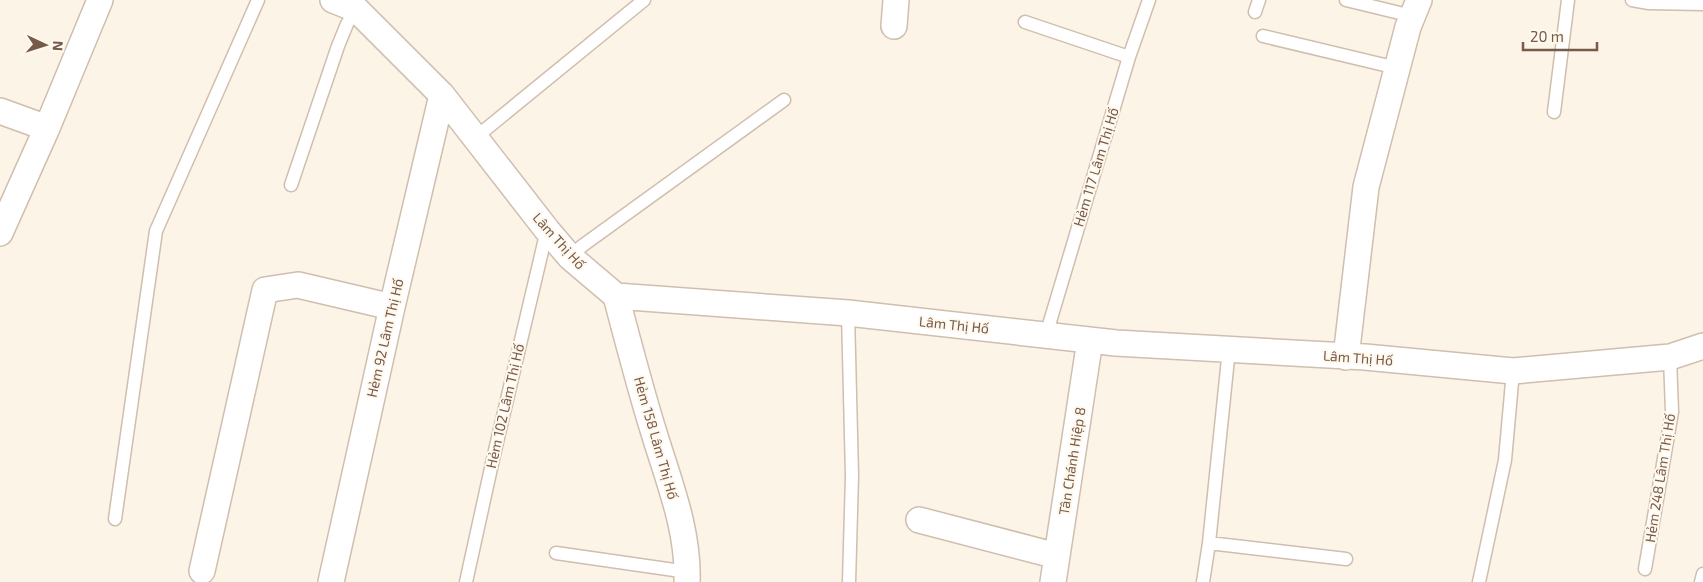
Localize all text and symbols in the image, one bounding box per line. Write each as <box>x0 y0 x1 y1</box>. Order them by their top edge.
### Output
north arrow <box>20 20 70 70</box>
scale bar <box>1523 20 1597 52</box>
text: 20 m <box>1530 27 1564 45</box>
text: N <box>50 40 67 52</box>
street label: Hẻm 117 Lâm Thị Hố <box>1069 105 1122 229</box>
street label: Lâm Thị Hố <box>530 209 589 272</box>
street label: Hẻm 92 Lâm Thị Hố <box>363 277 406 399</box>
street label: Lâm Thị Hố <box>918 312 990 337</box>
street label: Hẻm 102 Lâm Thị Hố <box>482 342 527 470</box>
street label: Lâm Thị Hố <box>1322 347 1394 368</box>
street label: Hẻm 158 Lâm Thị Hố <box>631 374 682 501</box>
street label: Tân Chánh Hiệp 8 <box>1055 406 1088 516</box>
street label: Hẻm 248 Lâm Thị Hố <box>1641 412 1678 544</box>

